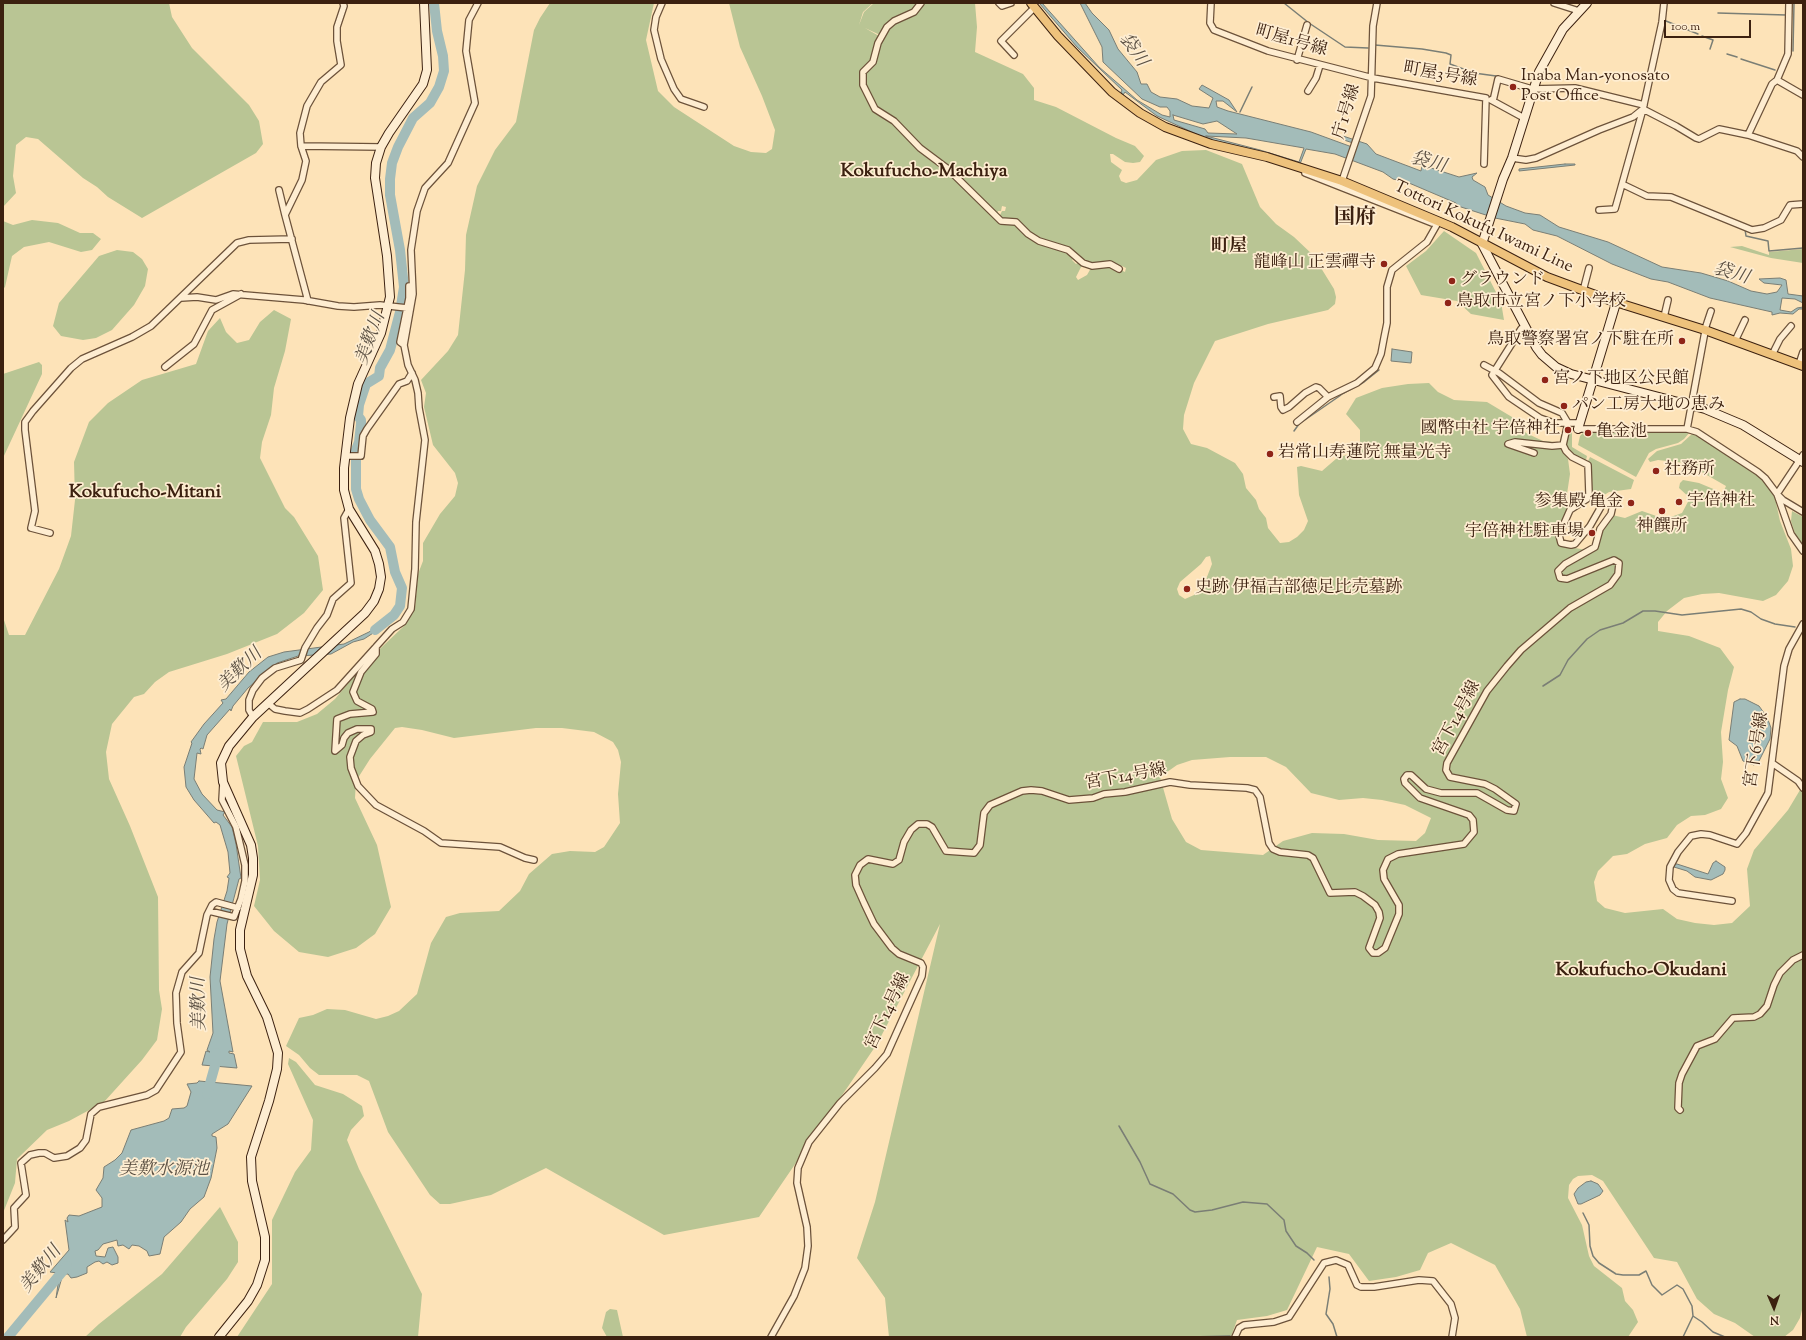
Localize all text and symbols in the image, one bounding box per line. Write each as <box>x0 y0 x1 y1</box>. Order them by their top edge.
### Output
scale bar <box>1666 12 1753 38</box>
text: 100 m <box>1671 18 1700 36</box>
street label: 町屋1号線 <box>1253 22 1329 62</box>
water label: 袋川 <box>1113 30 1151 72</box>
street label: 町屋3号線 <box>1401 59 1479 93</box>
place label: Inaba Man-yonosato Post Office <box>1521 67 1670 107</box>
street label: 庁1号線 <box>1330 82 1366 142</box>
marker: Inaba Man-yonosato Post Office <box>1508 82 1518 92</box>
water label: 袋川 <box>1408 149 1448 179</box>
district label: Kokufucho-Machiya <box>841 162 1007 184</box>
street label: Tottori Kokufu Iwami Line <box>1390 177 1576 279</box>
district label: 国府 <box>1334 206 1376 232</box>
district label: 町屋 <box>1211 237 1247 259</box>
place label: 龍峰山 正雲禪寺 <box>1253 254 1376 274</box>
marker: 龍峰山 正雲禪寺 <box>1379 259 1389 269</box>
water label: 袋川 <box>1711 260 1751 290</box>
place label: グラウンド <box>1460 271 1545 291</box>
marker: グラウンド <box>1447 276 1457 286</box>
place label: 鳥取市立宮ノ下小学校 <box>1456 293 1626 313</box>
marker: 鳥取市立宮ノ下小学校 <box>1443 298 1453 308</box>
water label: 美歎川 <box>353 310 391 368</box>
place label: 鳥取警察署宮ノ下駐在所 <box>1487 331 1674 351</box>
marker: 鳥取警察署宮ノ下駐在所 <box>1677 336 1687 346</box>
place label: 宮ノ下地区公民館 <box>1553 370 1689 390</box>
marker: 宮ノ下地区公民館 <box>1540 375 1550 385</box>
place label: パン工房大地の恵み <box>1572 396 1725 416</box>
marker: パン工房大地の恵み <box>1559 401 1569 411</box>
place label: 國幣中社 宇倍神社 <box>1420 420 1560 440</box>
place label: 亀金池 <box>1596 423 1647 443</box>
marker: 國幣中社 宇倍神社 <box>1563 425 1573 435</box>
marker: 亀金池 <box>1583 428 1593 438</box>
place label: 岩常山寿蓮院 無量光寺 <box>1278 444 1452 464</box>
marker: 岩常山寿蓮院 無量光寺 <box>1265 449 1275 459</box>
place label: 社務所 <box>1664 461 1715 481</box>
marker: 社務所 <box>1651 466 1661 476</box>
district label: Kokufucho-Mitani <box>69 483 221 505</box>
place label: 宇倍神社 <box>1687 492 1755 512</box>
place label: 参集殿 亀金 <box>1534 493 1623 513</box>
marker: 宇倍神社 <box>1674 497 1684 507</box>
marker: 参集殿 亀金 <box>1626 498 1636 508</box>
marker: 神饌所 <box>1657 506 1667 516</box>
place label: 神饌所 <box>1637 518 1687 538</box>
place label: 宇倍神社駐車場 <box>1465 523 1584 543</box>
marker: 宇倍神社駐車場 <box>1587 528 1597 538</box>
place label: 史跡 伊福吉部徳足比売墓跡 <box>1195 579 1403 599</box>
marker: 史跡 伊福吉部徳足比売墓跡 <box>1182 584 1192 594</box>
water label: 美歎川 <box>214 644 268 698</box>
street label: 宮下14号線 <box>1430 678 1486 760</box>
street label: 宮下6号線 <box>1742 711 1774 789</box>
street label: 宮下14号線 <box>1084 761 1168 795</box>
district label: Kokufucho-Okudani <box>1555 961 1727 983</box>
street label: 宮下14号線 <box>862 970 916 1054</box>
water label: 美歎川 <box>190 977 212 1031</box>
water label: 美歎水源池 <box>119 1160 209 1182</box>
water label: 美歎川 <box>17 1242 67 1298</box>
north arrow <box>1754 1288 1794 1328</box>
text: N <box>1770 1312 1779 1328</box>

